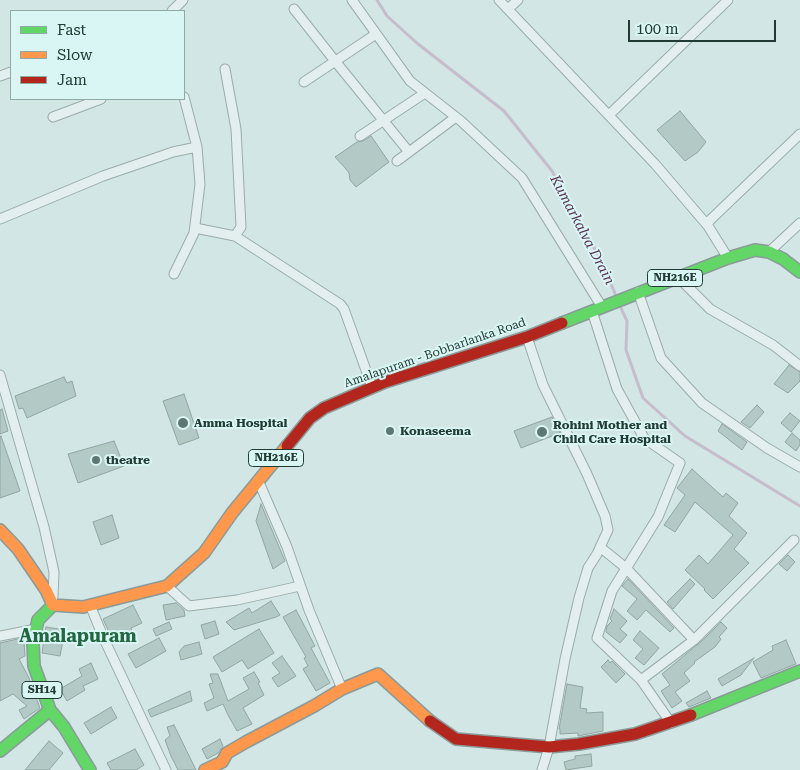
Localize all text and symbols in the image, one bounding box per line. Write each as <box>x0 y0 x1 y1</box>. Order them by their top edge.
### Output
legend <box>10 10 185 100</box>
scale bar <box>630 10 778 42</box>
text: 100 m <box>636 20 679 38</box>
text: Fast <box>57 21 86 39</box>
text: Slow <box>57 46 92 64</box>
text: Jam <box>57 71 87 89</box>
water label: Kumarkalva Drain <box>546 172 618 288</box>
road number: NH216E <box>648 270 702 286</box>
street label: Amalapuram - Bobbarlanka Road <box>342 315 528 391</box>
marker: Amma Hospital <box>176 416 190 430</box>
place label: Amma Hospital <box>194 416 288 430</box>
place label: Rohini Mother and Child Care Hospital <box>553 418 671 446</box>
place label: Konaseema <box>400 424 471 438</box>
marker: Konaseema <box>384 425 396 437</box>
marker: Rohini Mother and Child Care Hospital <box>535 425 549 439</box>
road number: NH216E <box>248 449 304 466</box>
place label: theatre <box>106 453 150 467</box>
marker: theatre <box>90 454 102 466</box>
district label: Amalapuram <box>19 626 137 648</box>
road number: SH14 <box>22 682 62 698</box>

